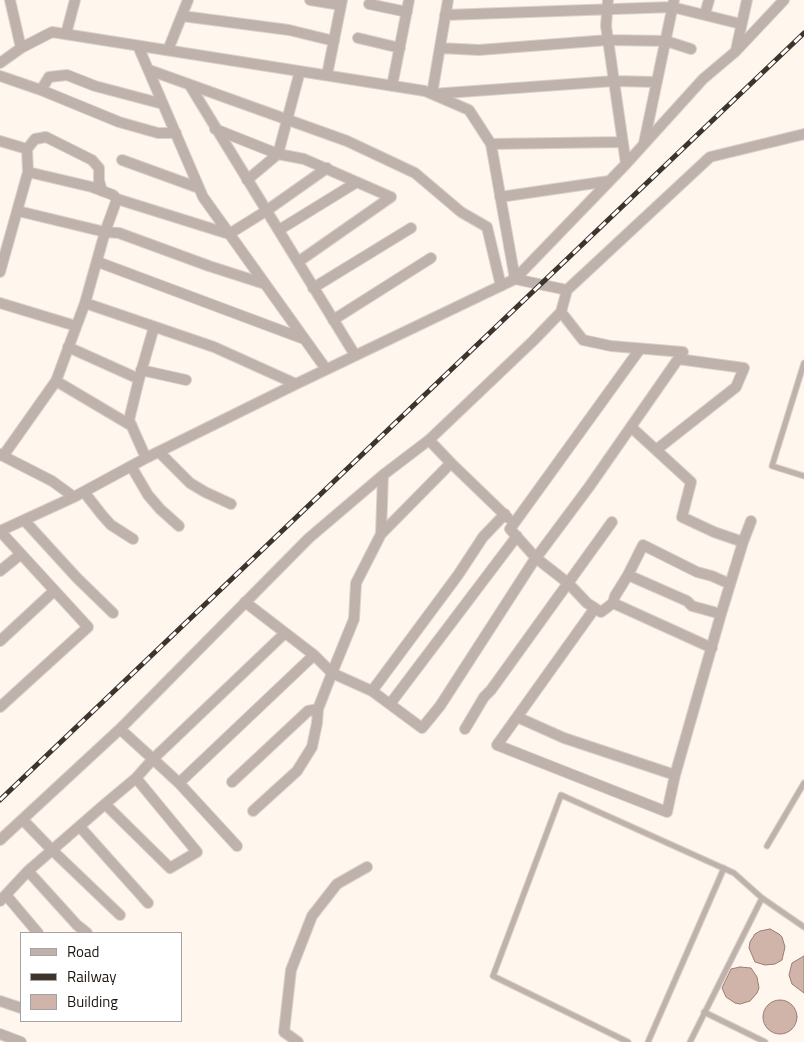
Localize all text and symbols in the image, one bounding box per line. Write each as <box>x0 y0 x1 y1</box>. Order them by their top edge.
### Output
legend <box>20 932 182 1022</box>
text: Road <box>67 940 99 963</box>
text: Railway <box>67 965 117 988</box>
text: Building <box>67 990 118 1013</box>

